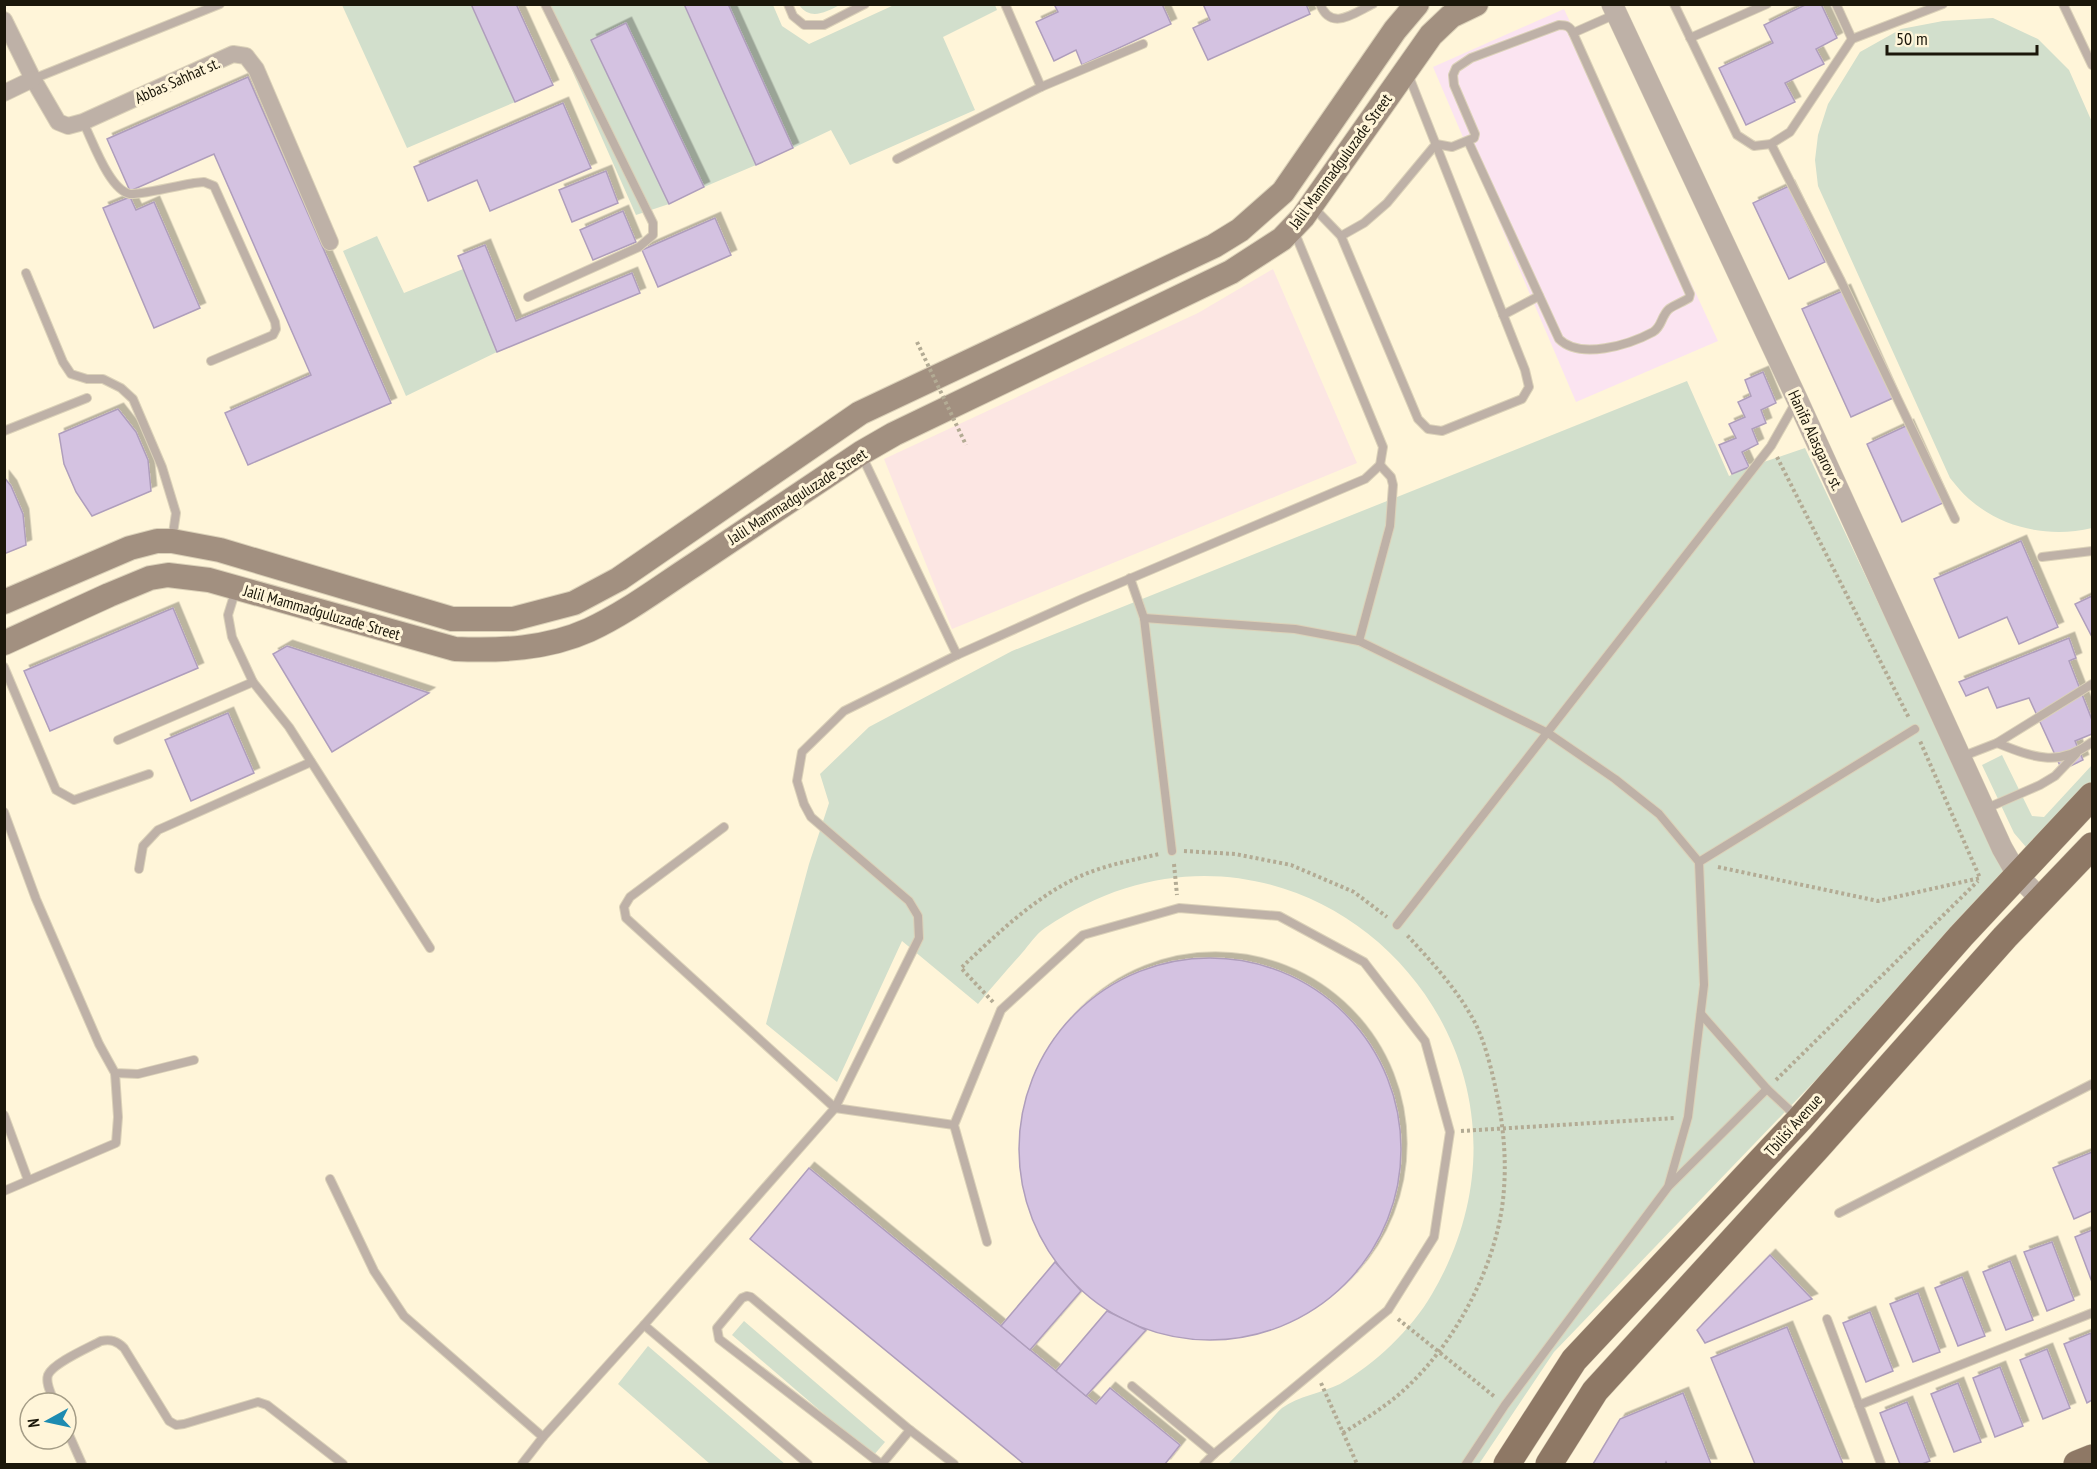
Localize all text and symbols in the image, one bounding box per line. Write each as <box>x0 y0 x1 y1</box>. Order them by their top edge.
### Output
scale bar <box>1887 18 2037 56</box>
text: 50 m <box>1896 27 1928 50</box>
street label: Abbas Sahhat st. <box>131 52 223 108</box>
street label: Jalil Mammadguluzade Street <box>1284 89 1396 233</box>
street label: Hanifa Alasgarov st. <box>1784 387 1848 493</box>
street label: Jalil Mammadguluzade Street <box>723 443 871 549</box>
street label: Jalil Mammadguluzade Street <box>240 580 403 644</box>
street label: Tbilisi Avenue <box>1760 1090 1826 1160</box>
north arrow <box>18 1391 78 1451</box>
text: N <box>23 1417 44 1429</box>

